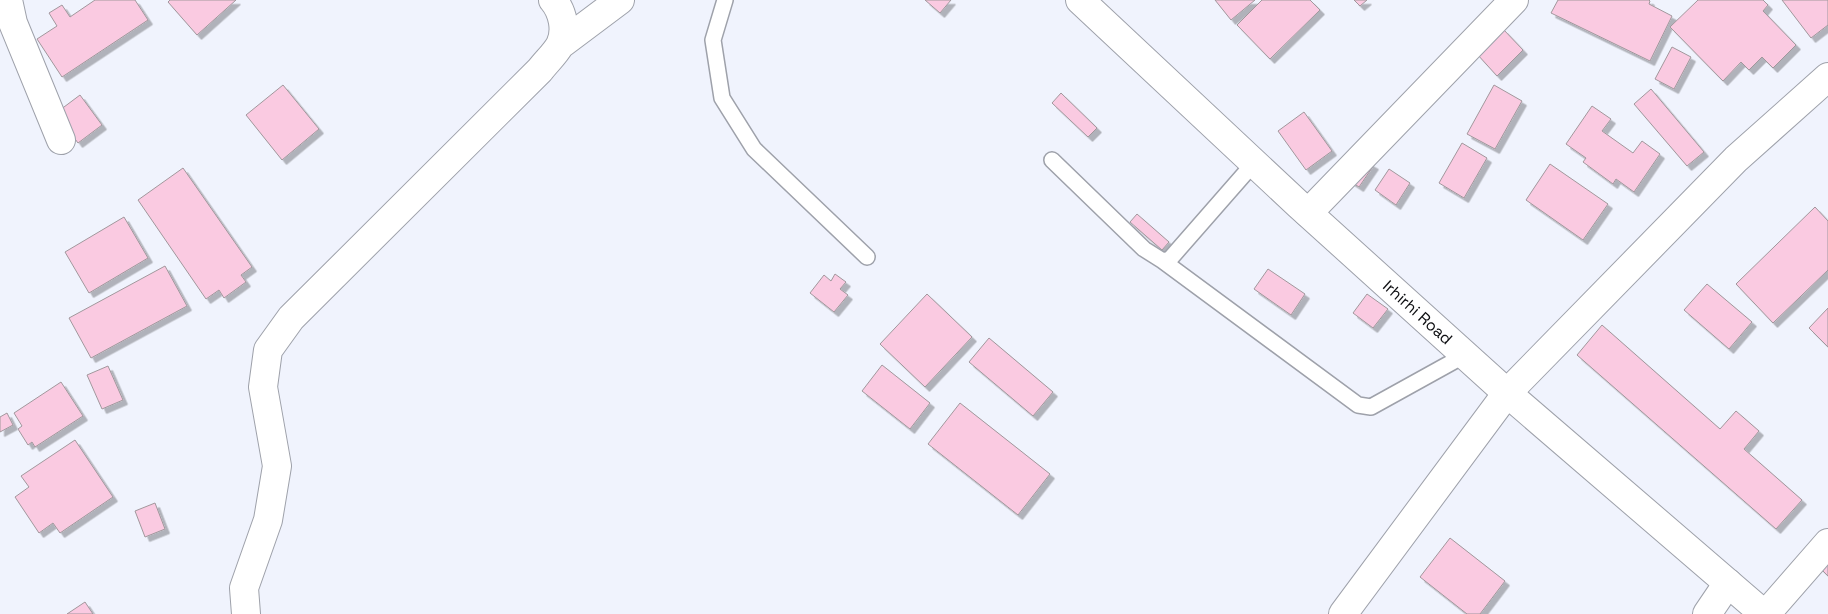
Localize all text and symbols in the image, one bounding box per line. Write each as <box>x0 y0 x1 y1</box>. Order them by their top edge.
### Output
street label: Irhirhi Road <box>1378 276 1457 349</box>

